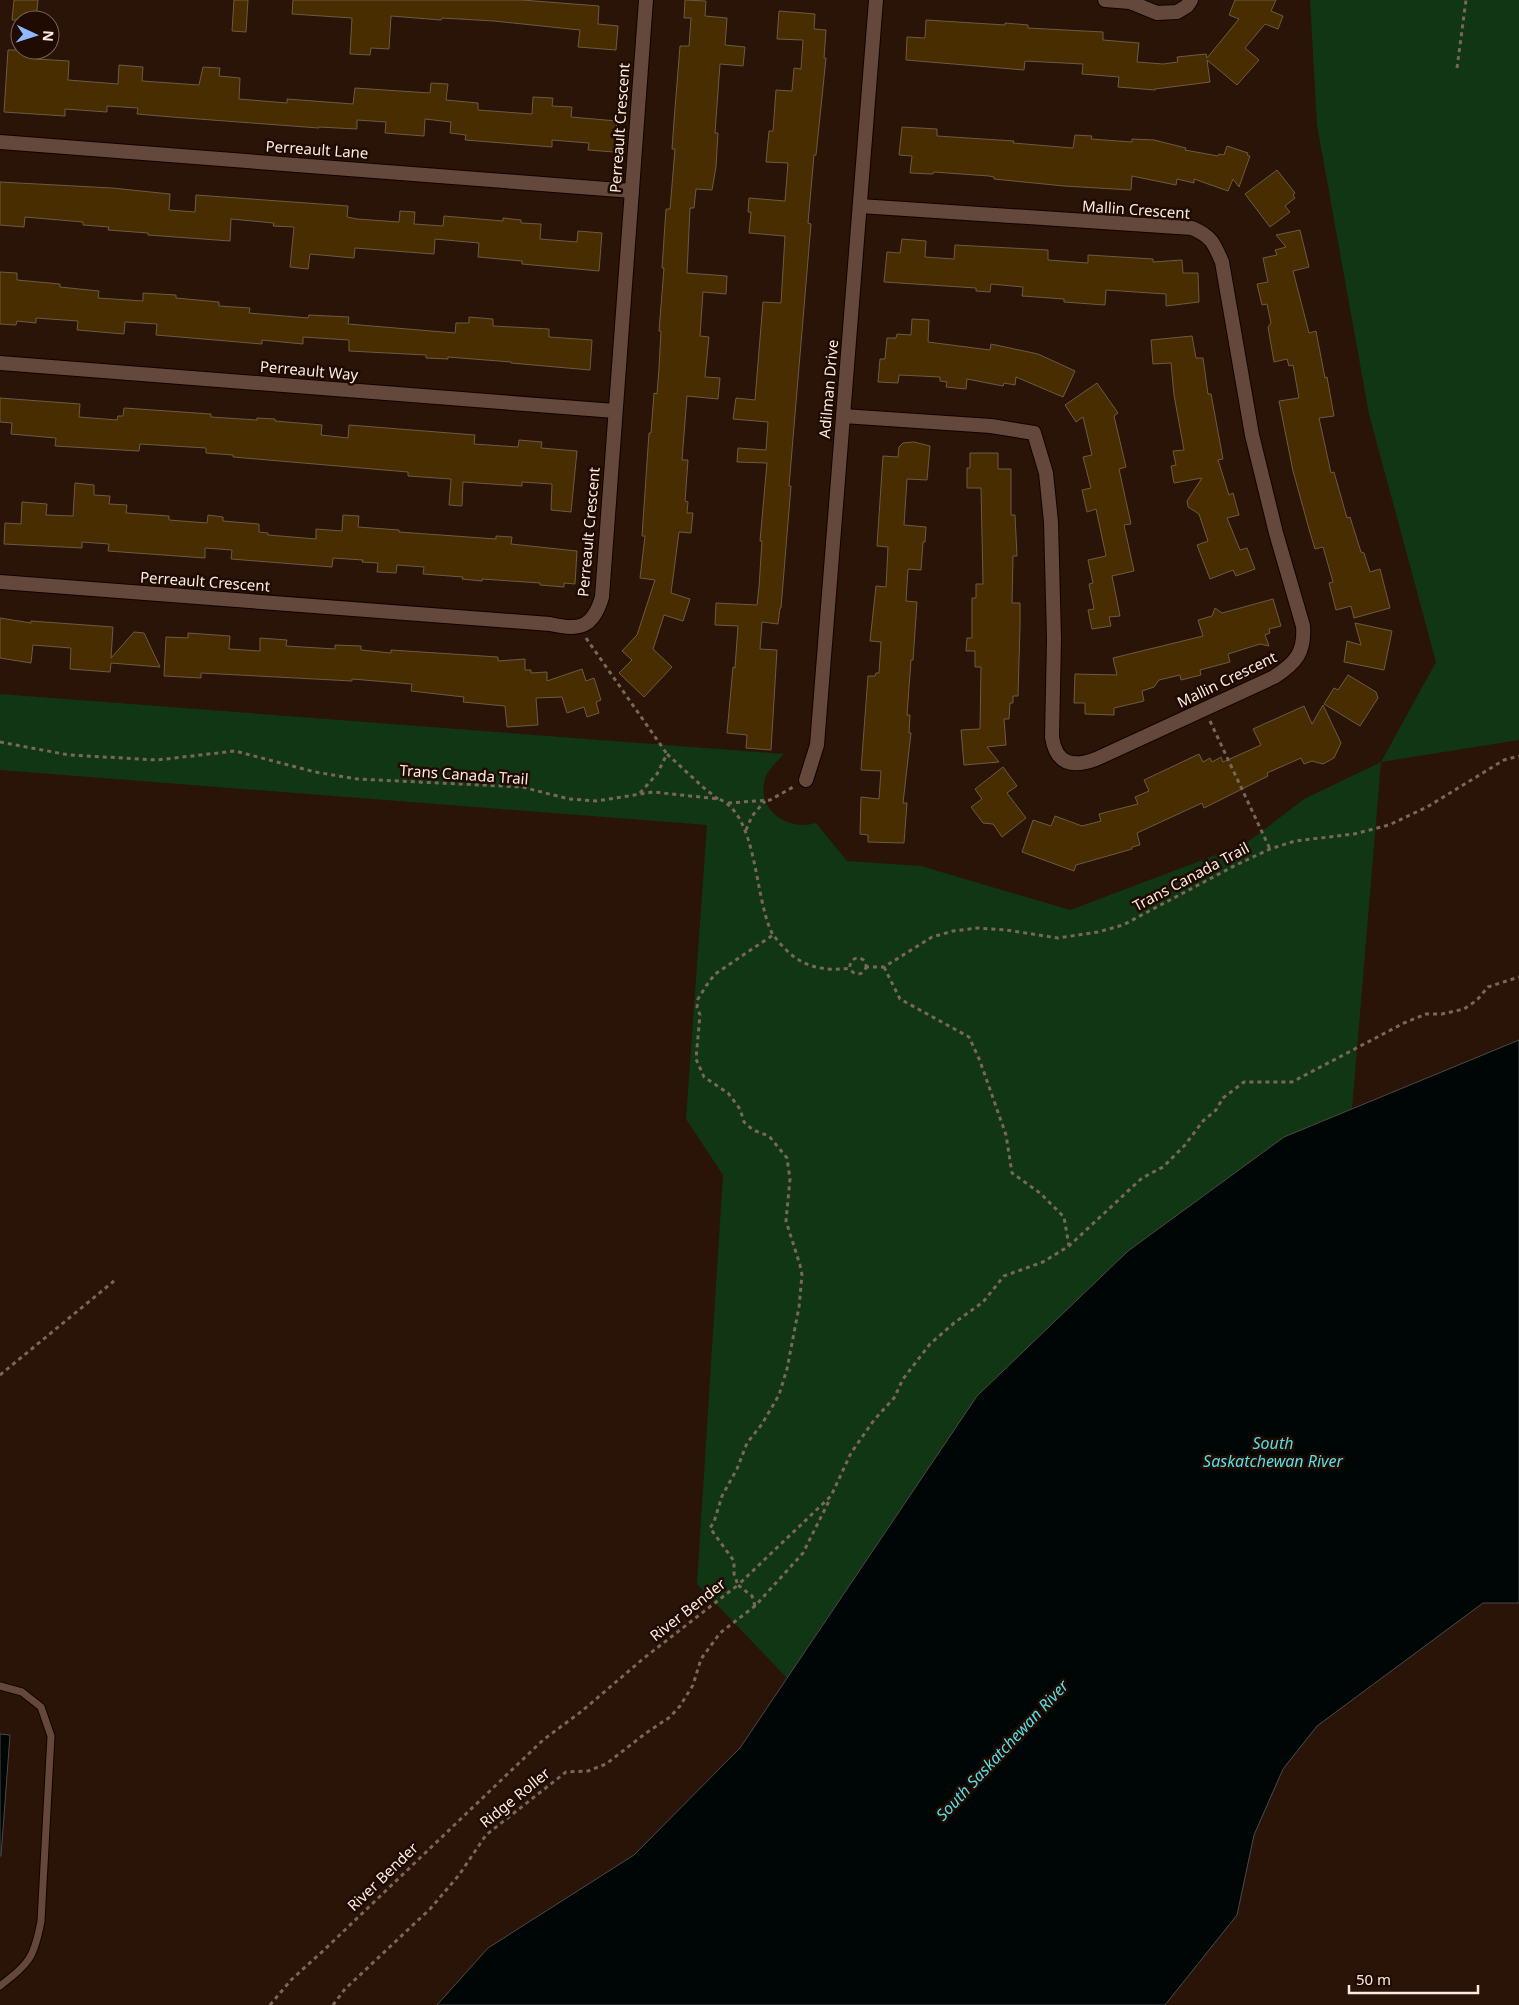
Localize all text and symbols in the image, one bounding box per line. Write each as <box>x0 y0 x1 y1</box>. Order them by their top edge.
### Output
north arrow <box>10 10 60 60</box>
text: N <box>39 30 58 42</box>
street label: Perreault Crescent <box>604 62 634 194</box>
street label: Perreault Lane <box>265 135 369 163</box>
street label: Mallin Crescent <box>1081 195 1191 223</box>
street label: Adilman Drive <box>814 339 842 439</box>
street label: Perreault Way <box>259 356 359 384</box>
street label: Perreault Crescent <box>572 466 604 598</box>
street label: Perreault Crescent <box>139 566 271 596</box>
street label: Mallin Crescent <box>1174 646 1280 712</box>
street label: Trans Canada Trail <box>399 760 529 788</box>
street label: Trans Canada Trail <box>1129 837 1252 915</box>
water label: South Saskatchewan River <box>1203 1432 1344 1472</box>
street label: River Bender <box>645 1573 729 1645</box>
water label: South Saskatchewan River <box>931 1674 1074 1825</box>
street label: Ridge Roller <box>475 1763 554 1832</box>
street label: River Bender <box>343 1838 422 1915</box>
scale bar <box>1349 1962 1478 1994</box>
text: 50 m <box>1356 1969 1391 1989</box>

